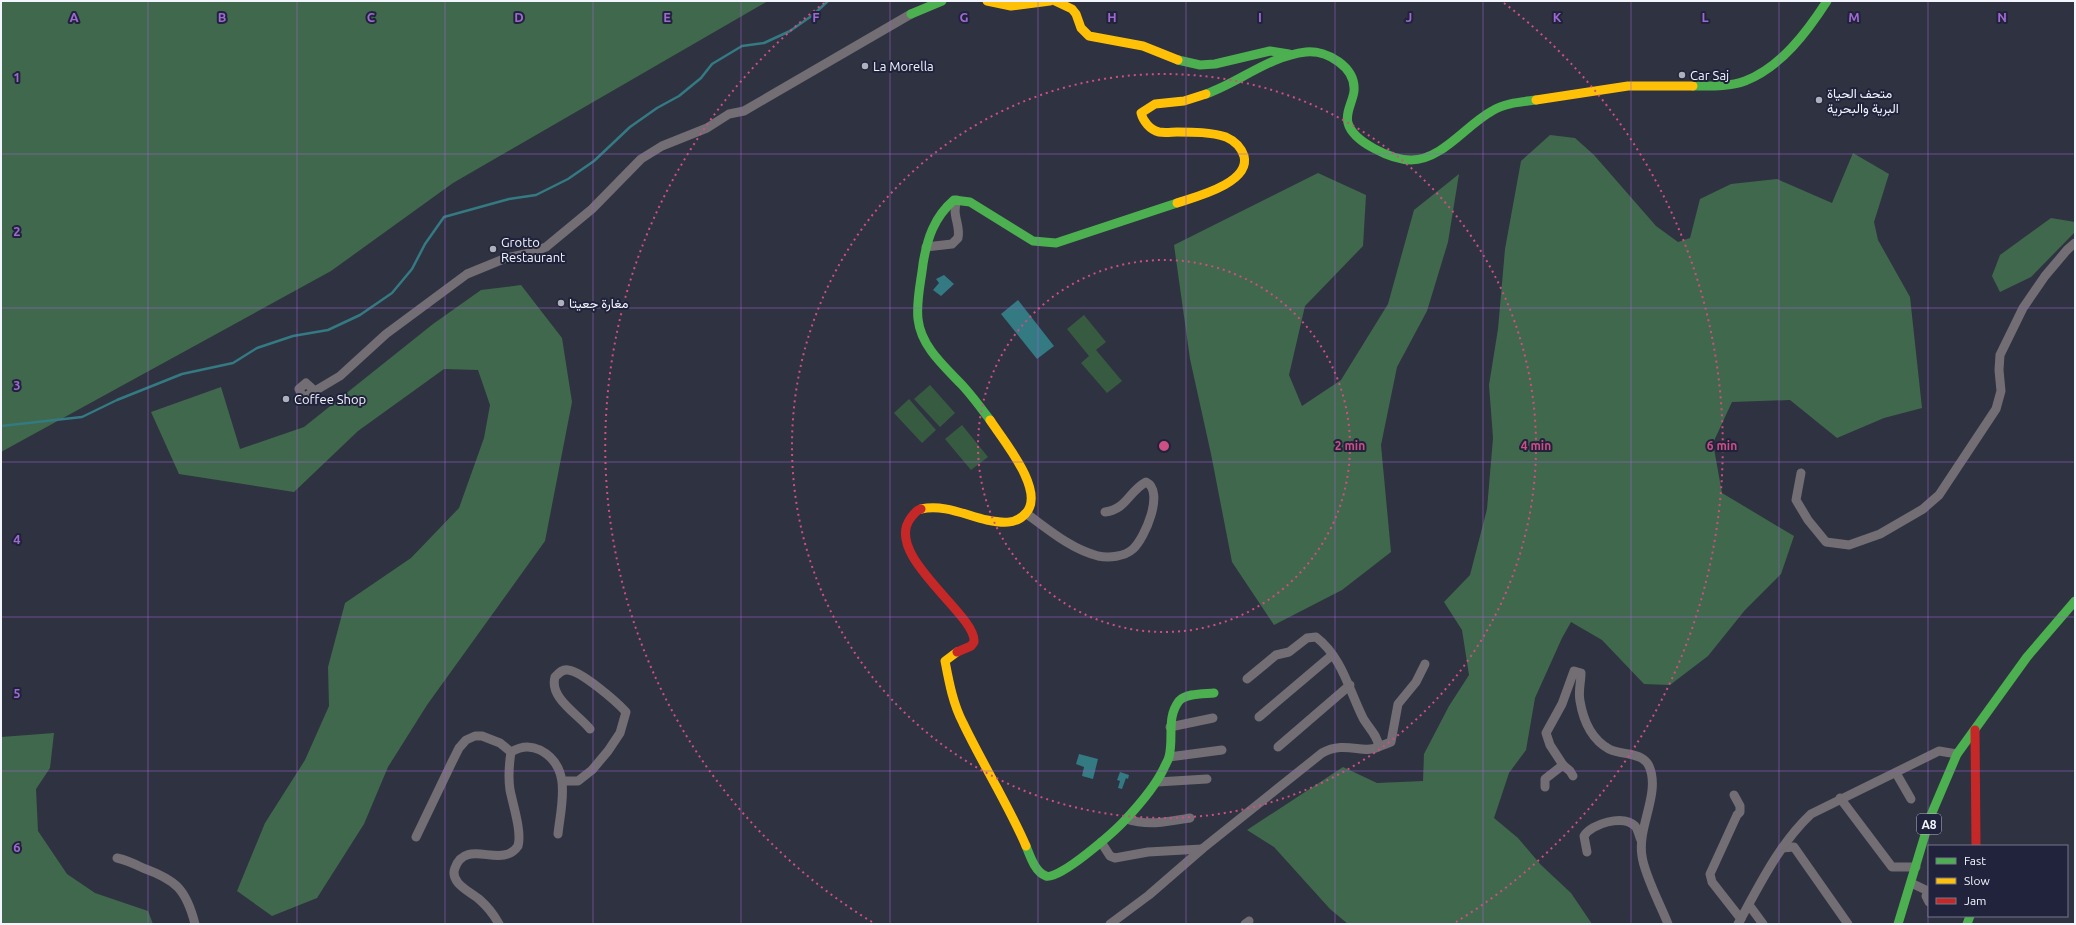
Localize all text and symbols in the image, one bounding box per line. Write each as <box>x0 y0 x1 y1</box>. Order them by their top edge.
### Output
text: A <box>69 10 79 24</box>
text: B <box>218 10 227 24</box>
text: C <box>367 10 376 24</box>
text: D <box>514 10 524 24</box>
text: E <box>663 10 671 24</box>
text: F <box>812 10 820 24</box>
text: G <box>960 10 969 24</box>
text: H <box>1107 10 1117 24</box>
text: I <box>1258 10 1262 24</box>
text: J <box>1406 10 1412 24</box>
text: K <box>1553 10 1562 24</box>
text: L <box>1701 10 1709 24</box>
text: M <box>1848 10 1860 24</box>
text: N <box>1997 10 2007 24</box>
place label: La Morella <box>873 59 934 73</box>
marker: La Morella <box>860 61 870 71</box>
place label: Car Saj <box>1690 68 1729 82</box>
text: 1 <box>13 70 21 84</box>
marker: Car Saj <box>1677 70 1687 80</box>
place label: متحف الحياة البرية والبحرية <box>1827 86 1899 117</box>
marker: متحف الحياة البرية والبحرية <box>1814 95 1824 105</box>
text: 2 <box>13 224 21 238</box>
place label: Grotto Restaurant <box>501 235 565 264</box>
marker: Grotto Restaurant <box>488 244 498 254</box>
place label: مغارة جعيتا <box>569 296 629 312</box>
marker: مغارة جعيتا <box>556 298 566 308</box>
text: 3 <box>13 378 21 392</box>
place label: Coffee Shop <box>294 392 366 406</box>
marker: Coffee Shop <box>281 394 291 404</box>
centre of rings <box>1157 439 1171 453</box>
text: 2 min <box>1335 439 1365 452</box>
text: 4 min <box>1521 439 1551 452</box>
text: 6 min <box>1707 439 1737 452</box>
text: 4 <box>13 532 21 546</box>
text: 5 <box>13 686 21 700</box>
road number: A8 <box>1917 814 1941 834</box>
text: 6 <box>13 840 21 854</box>
legend <box>1928 845 2068 917</box>
text: Fast <box>1964 854 1986 867</box>
text: Slow <box>1964 874 1990 887</box>
text: Jam <box>1964 894 1986 907</box>

